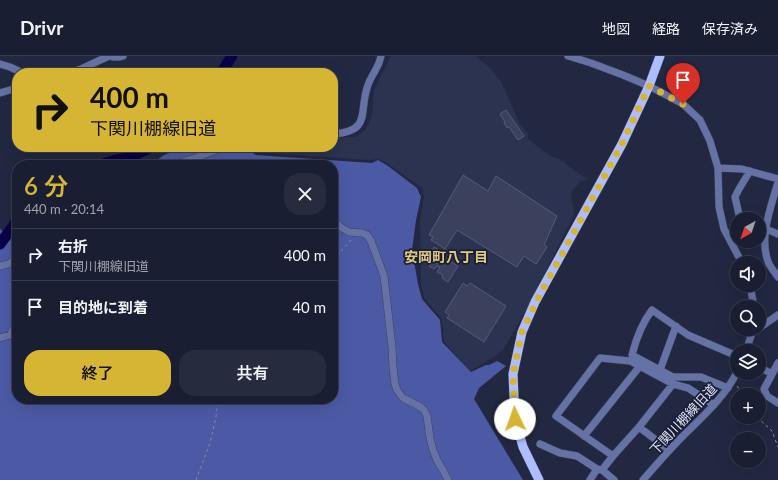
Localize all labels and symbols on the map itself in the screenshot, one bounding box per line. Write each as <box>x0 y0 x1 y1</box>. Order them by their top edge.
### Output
pin <box>666 63 700 104</box>
north arrow <box>730 212 766 248</box>
district label: 安岡町八丁目 <box>404 248 488 265</box>
street label: 下関川棚線旧道 <box>646 380 720 458</box>
position arrow <box>494 398 536 440</box>

